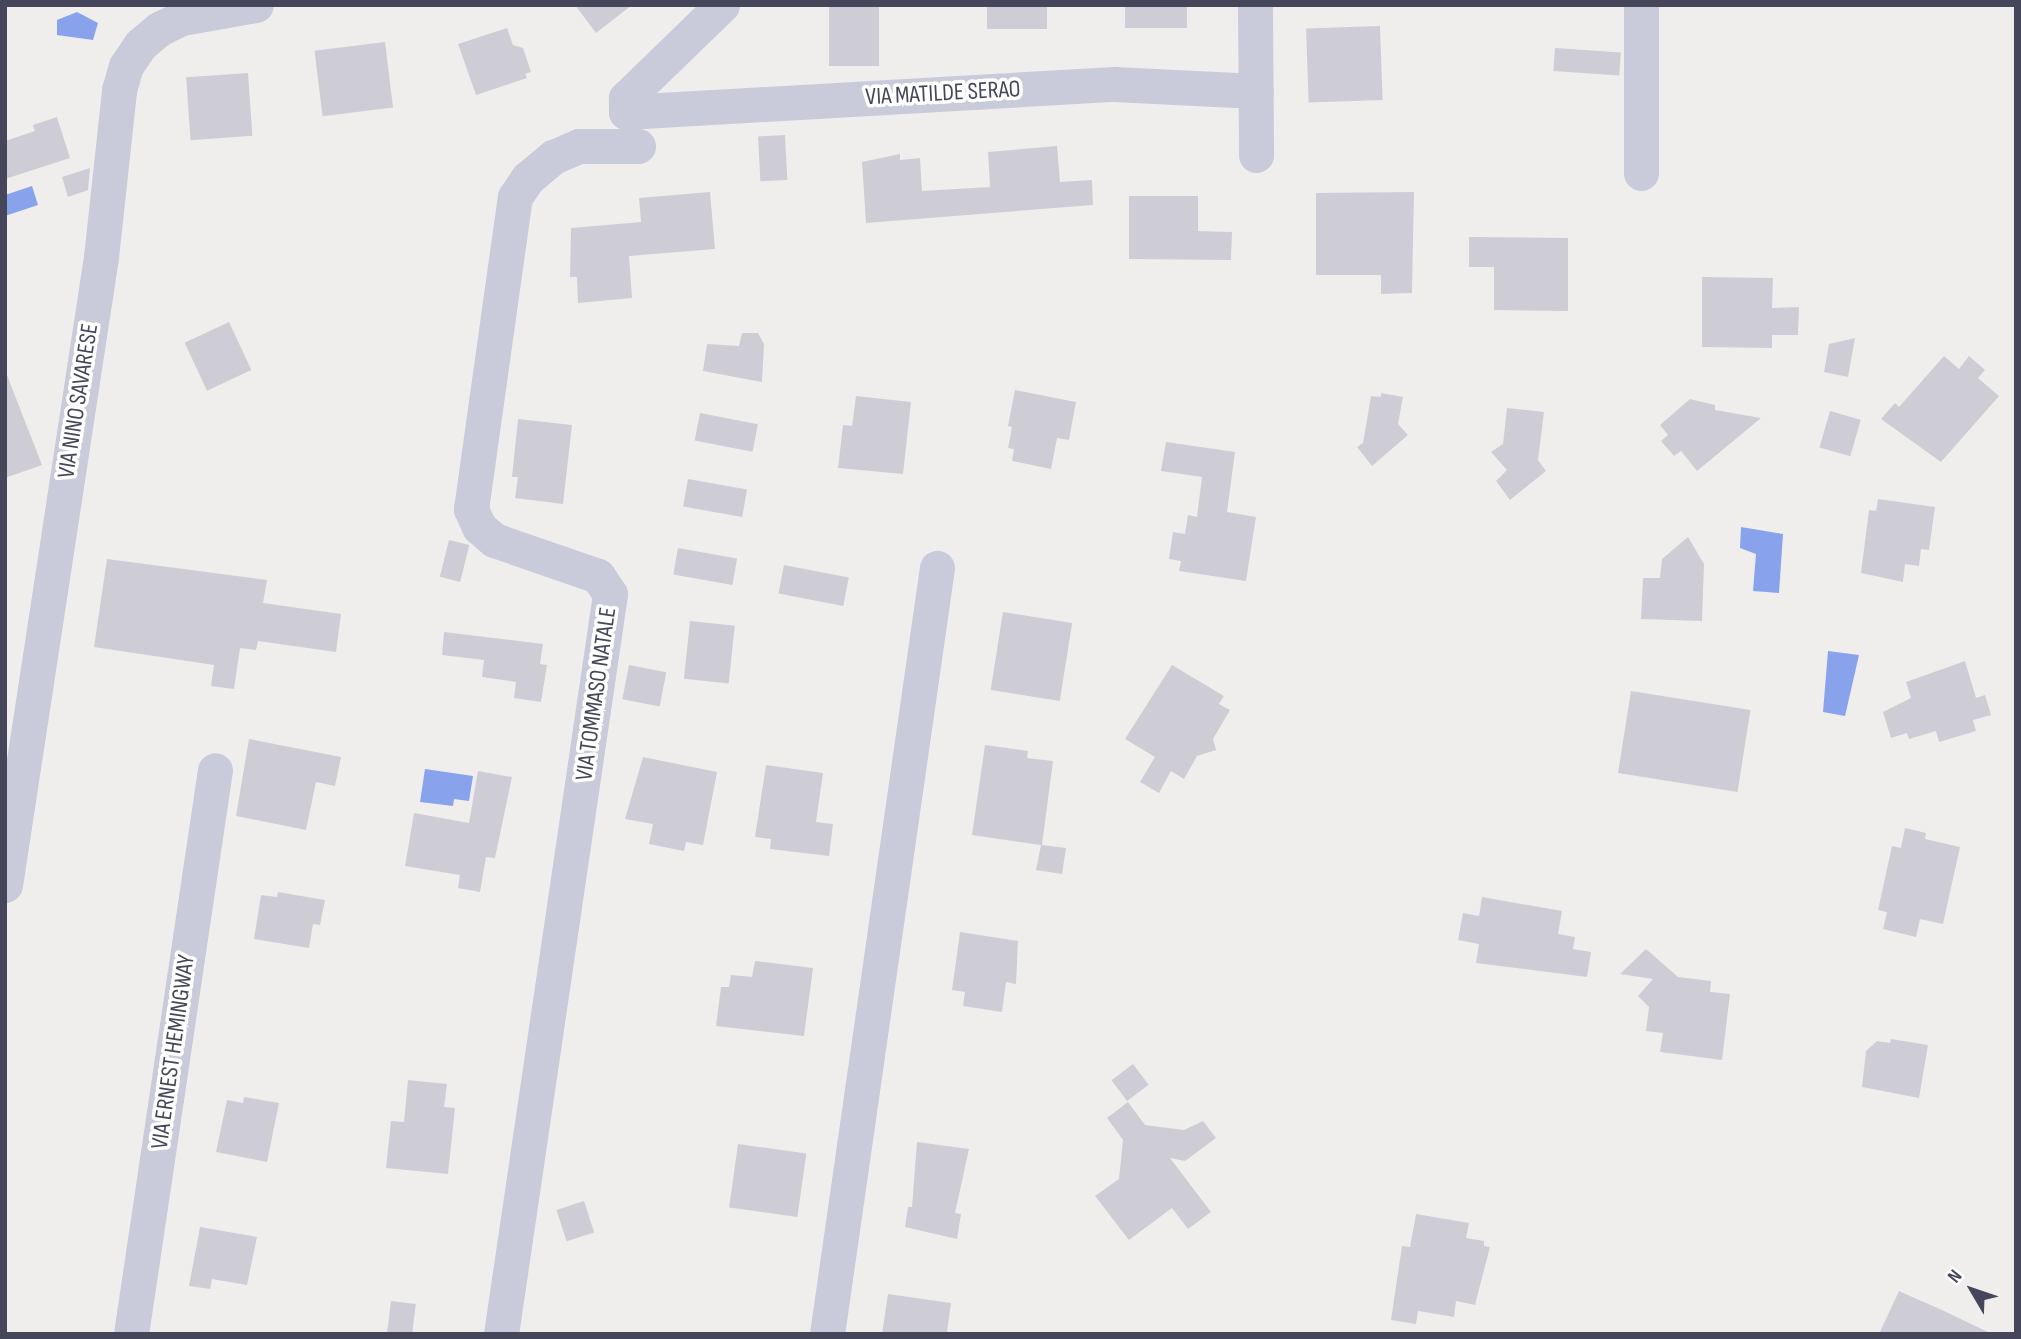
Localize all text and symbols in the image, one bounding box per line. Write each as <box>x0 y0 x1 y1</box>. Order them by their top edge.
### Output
street label: VIA MATILDE SERAO <box>865 75 1021 111</box>
street label: VIA NINO SAVARESE <box>52 322 104 480</box>
street label: VIA TOMMASO NATALE <box>570 605 622 783</box>
street label: VIA ERNEST HEMINGWAY <box>145 953 201 1151</box>
north arrow <box>1937 1255 2007 1325</box>
text: N <box>1943 1265 1967 1288</box>

